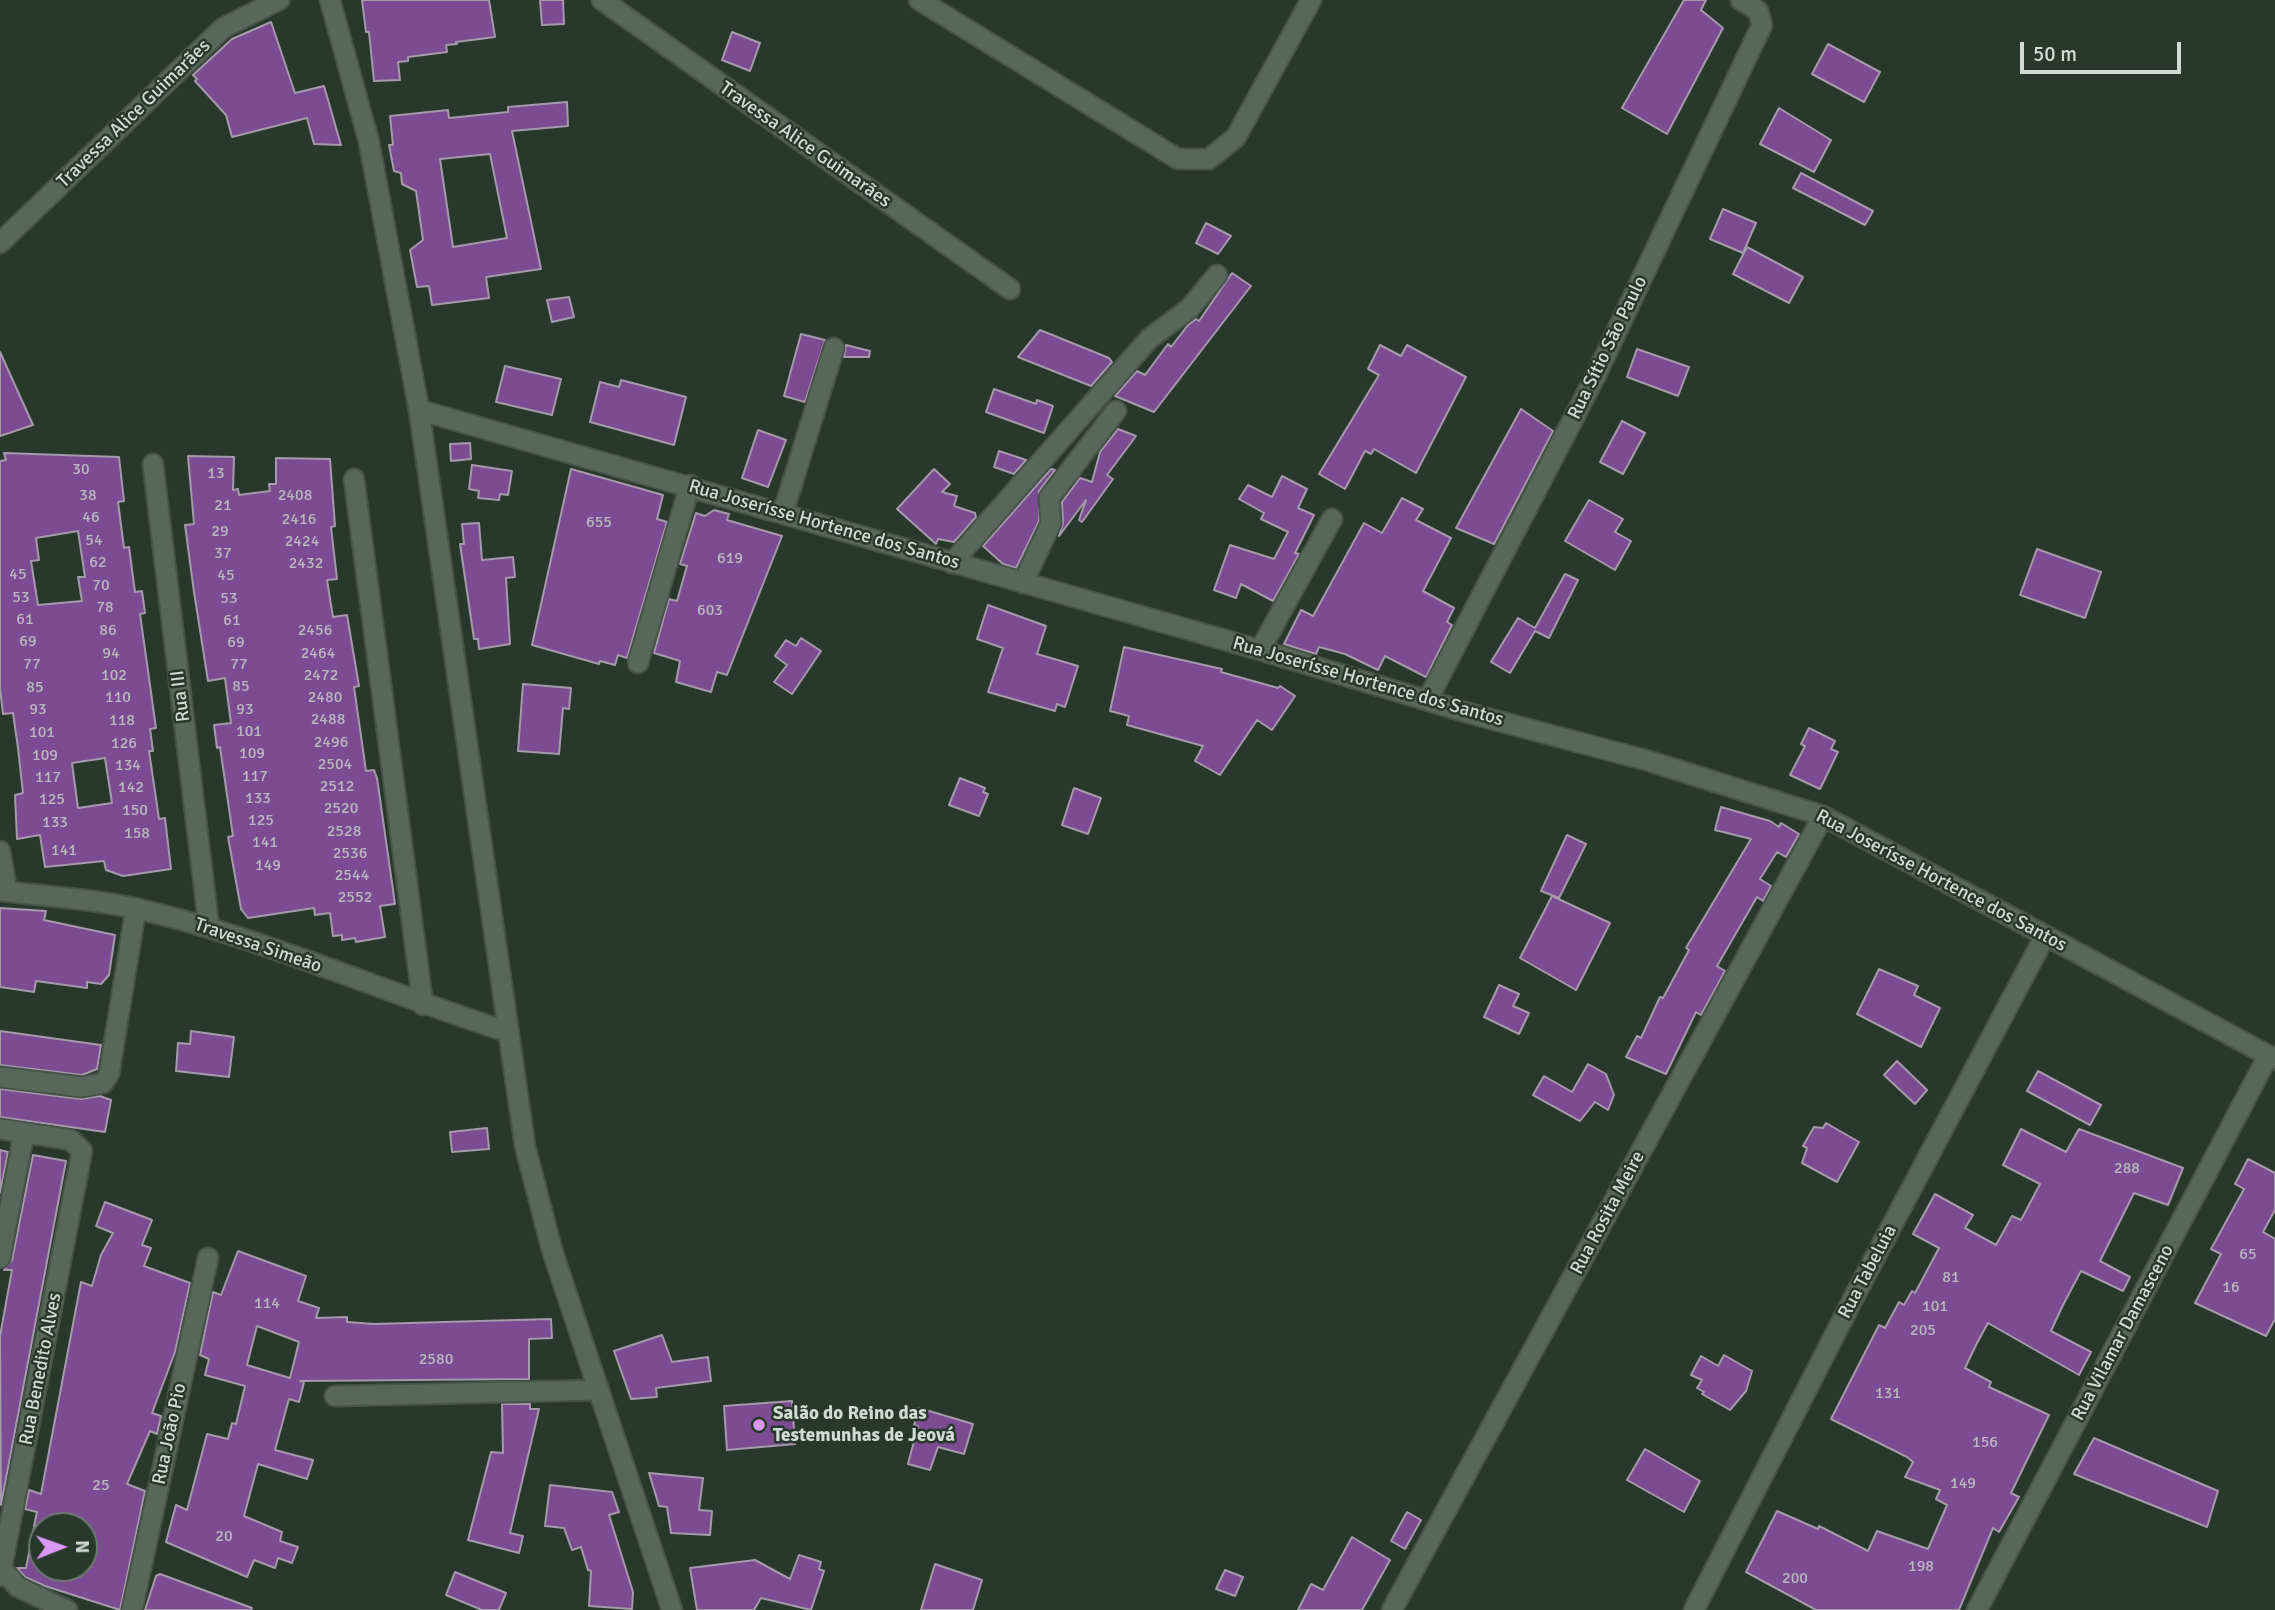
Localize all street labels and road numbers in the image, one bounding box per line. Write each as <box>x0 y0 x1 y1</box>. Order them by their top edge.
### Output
street label: Travessa Alice Guimarães <box>53 35 215 193</box>
street label: Travessa Alice Guimarães <box>715 77 895 213</box>
street label: Rua Sítio São Paulo <box>1563 273 1653 423</box>
street label: Rua Joserísse Hortence dos Santos <box>686 475 962 575</box>
street label: Rua Joserísse Hortence dos Santos <box>1230 632 1506 732</box>
street label: Rua III <box>167 669 195 723</box>
street label: Rua Joserísse Hortence dos Santos <box>1812 805 2070 957</box>
street label: Travessa Simeão <box>192 914 324 978</box>
street label: Rua Rosita Meire <box>1566 1147 1650 1279</box>
street label: Rua Tabeluia <box>1834 1221 1902 1323</box>
street label: Rua Vilamar Damasceno <box>2067 1241 2179 1425</box>
street label: Rua Benedito Alves <box>15 1291 67 1447</box>
street label: Rua João Pio <box>148 1381 192 1487</box>

